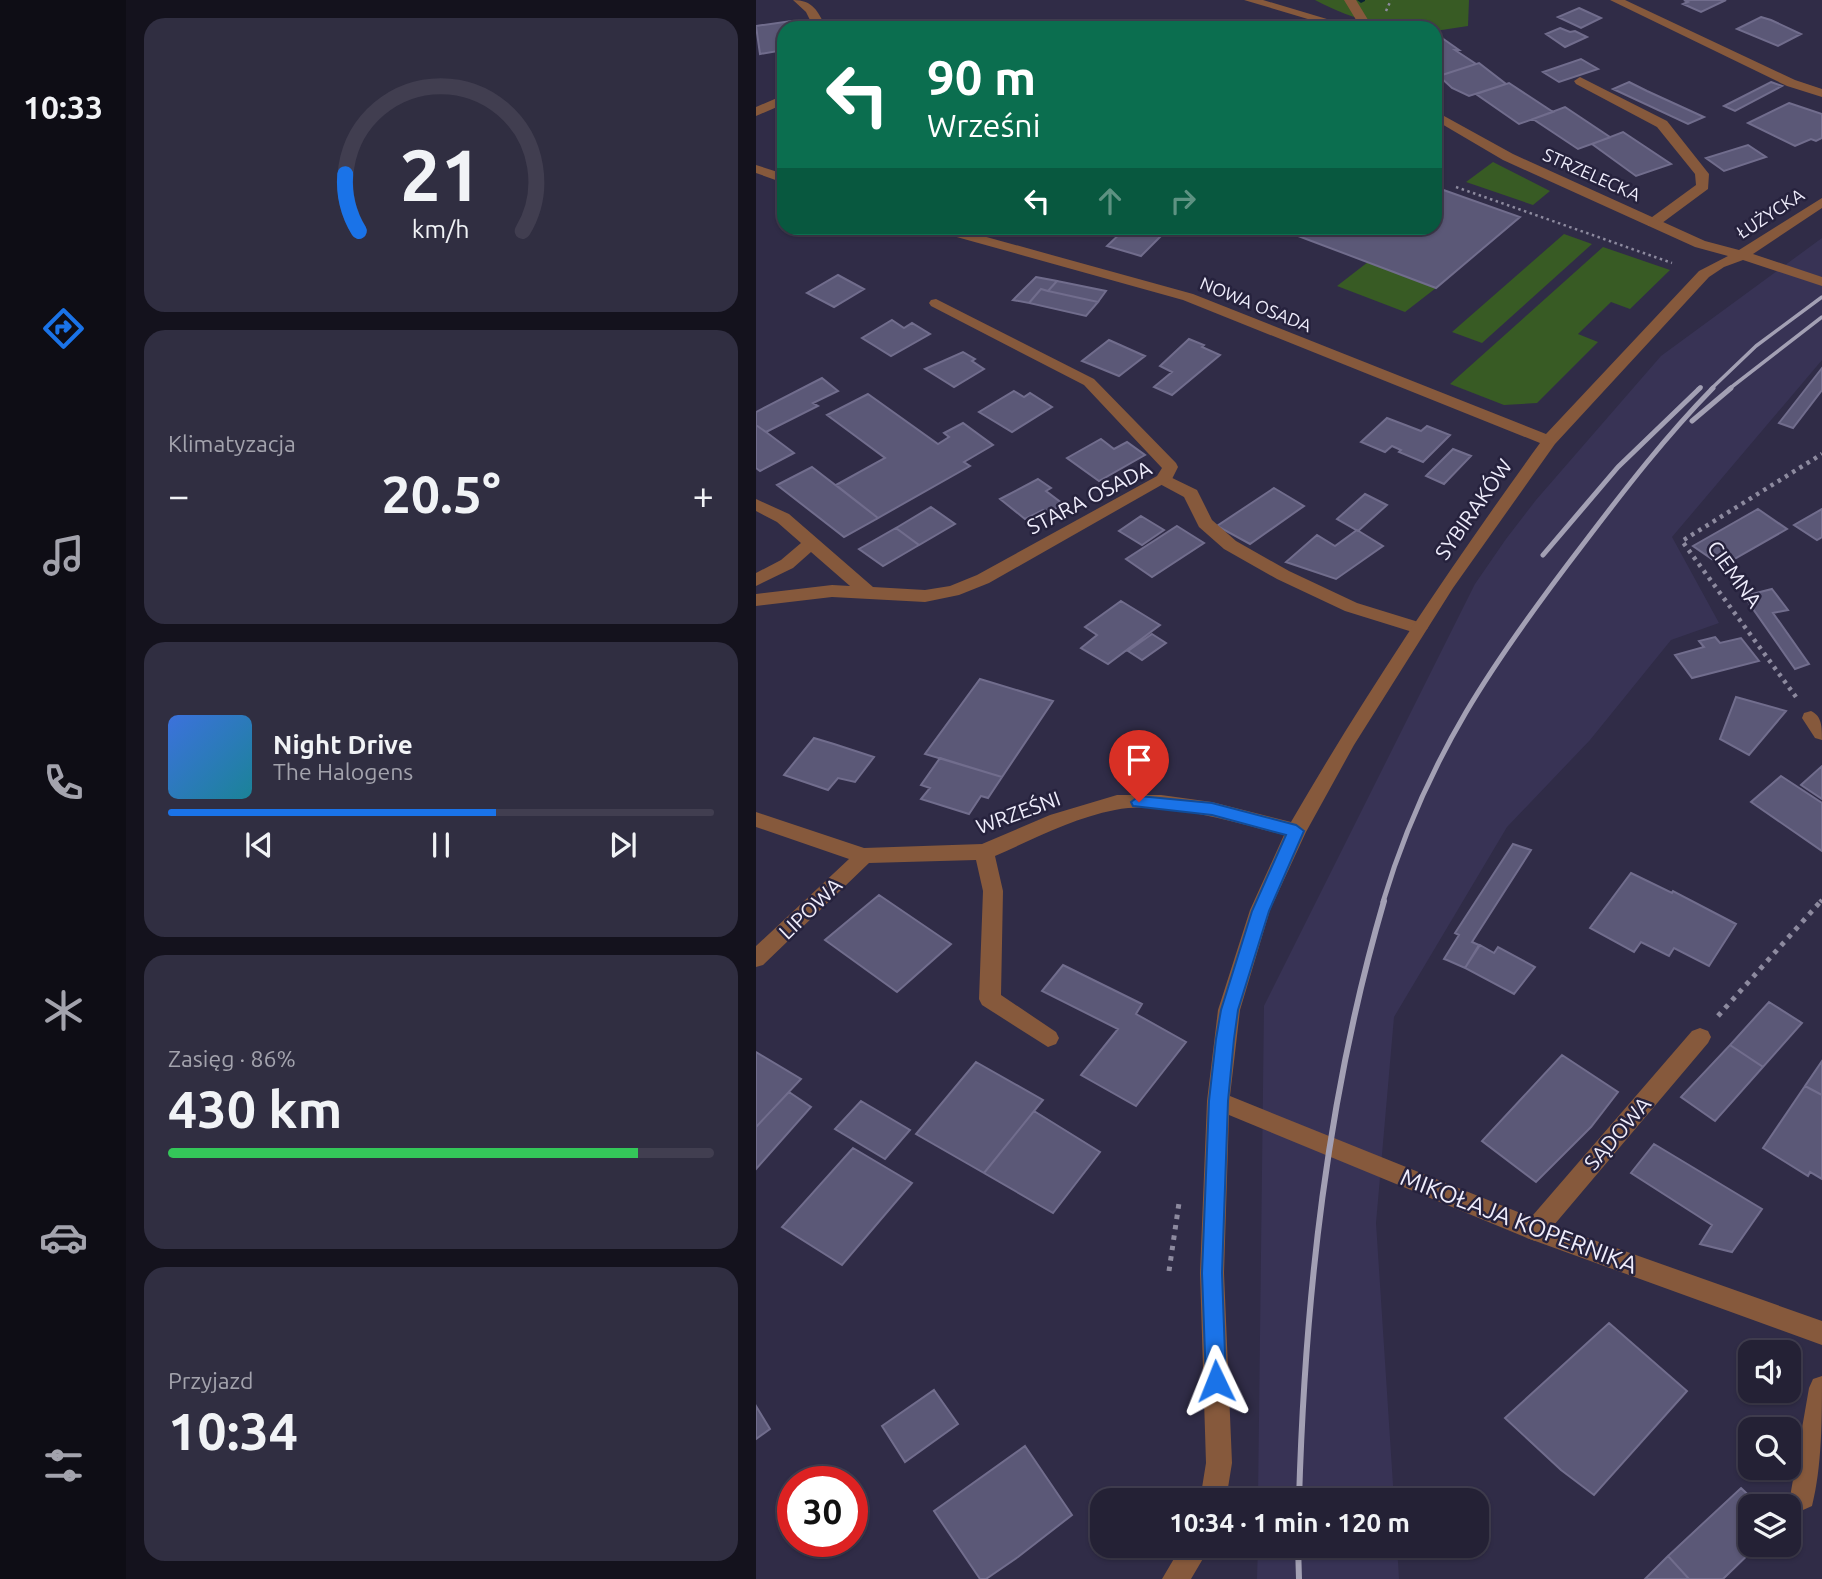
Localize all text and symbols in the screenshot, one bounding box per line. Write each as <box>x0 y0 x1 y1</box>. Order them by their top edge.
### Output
icon: left <box>812 49 903 140</box>
text: 90 m <box>927 49 1036 104</box>
text: 10:33 <box>23 89 103 125</box>
text: Wrześni <box>927 107 1040 143</box>
text: 21 <box>400 133 482 215</box>
street label: STRZELECKA <box>1540 144 1644 204</box>
icon: left <box>1018 182 1056 220</box>
icon: ahead <box>1091 182 1129 220</box>
icon: right <box>1164 182 1202 220</box>
street label: ŁUŻYCKA <box>1733 184 1808 242</box>
text: km/h <box>412 215 470 243</box>
street label: NOWA OSADA <box>1197 273 1315 336</box>
icon: directions <box>39 304 88 353</box>
text: Klimatyzacja <box>168 431 296 456</box>
street label: SYBIRAKÓW <box>1430 454 1516 564</box>
street label: STARA OSADA <box>1023 455 1156 539</box>
text: 20.5° <box>381 465 501 523</box>
text: − <box>168 474 189 516</box>
text: + <box>693 474 714 516</box>
icon: music <box>39 531 88 580</box>
street label: CIEMNA <box>1703 536 1768 612</box>
text: Night Drive <box>273 730 413 759</box>
pin <box>1109 730 1169 802</box>
icon: arrive <box>1120 741 1158 779</box>
icon: phone <box>39 758 88 807</box>
text: The Halogens <box>273 759 413 784</box>
street label: WRZEŚNI <box>973 786 1063 838</box>
icon: previous <box>240 826 278 864</box>
icon: pause <box>422 826 460 864</box>
icon: next <box>604 826 642 864</box>
street label: LIPOWA <box>774 872 847 944</box>
icon: climate <box>39 986 88 1035</box>
text: Zasięg · 86% <box>168 1046 296 1071</box>
text: 430 km <box>168 1080 342 1138</box>
street label: SĄDOWA <box>1579 1091 1655 1174</box>
street label: MIKOŁAJA KOPERNIKA <box>1397 1163 1642 1279</box>
icon: car <box>39 1213 88 1262</box>
map controls <box>1738 1340 1801 1557</box>
button: sound <box>1738 1340 1801 1403</box>
position arrow <box>1179 1344 1253 1418</box>
text: Przyjazd <box>168 1368 253 1393</box>
text: 10:34 <box>168 1402 298 1460</box>
button: search <box>1738 1417 1801 1480</box>
icon: filters <box>39 1441 88 1490</box>
speed limit sign: 30 <box>777 1466 868 1557</box>
button: layers <box>1738 1494 1801 1557</box>
text: 10:34 · 1 min · 120 m <box>1169 1508 1410 1537</box>

